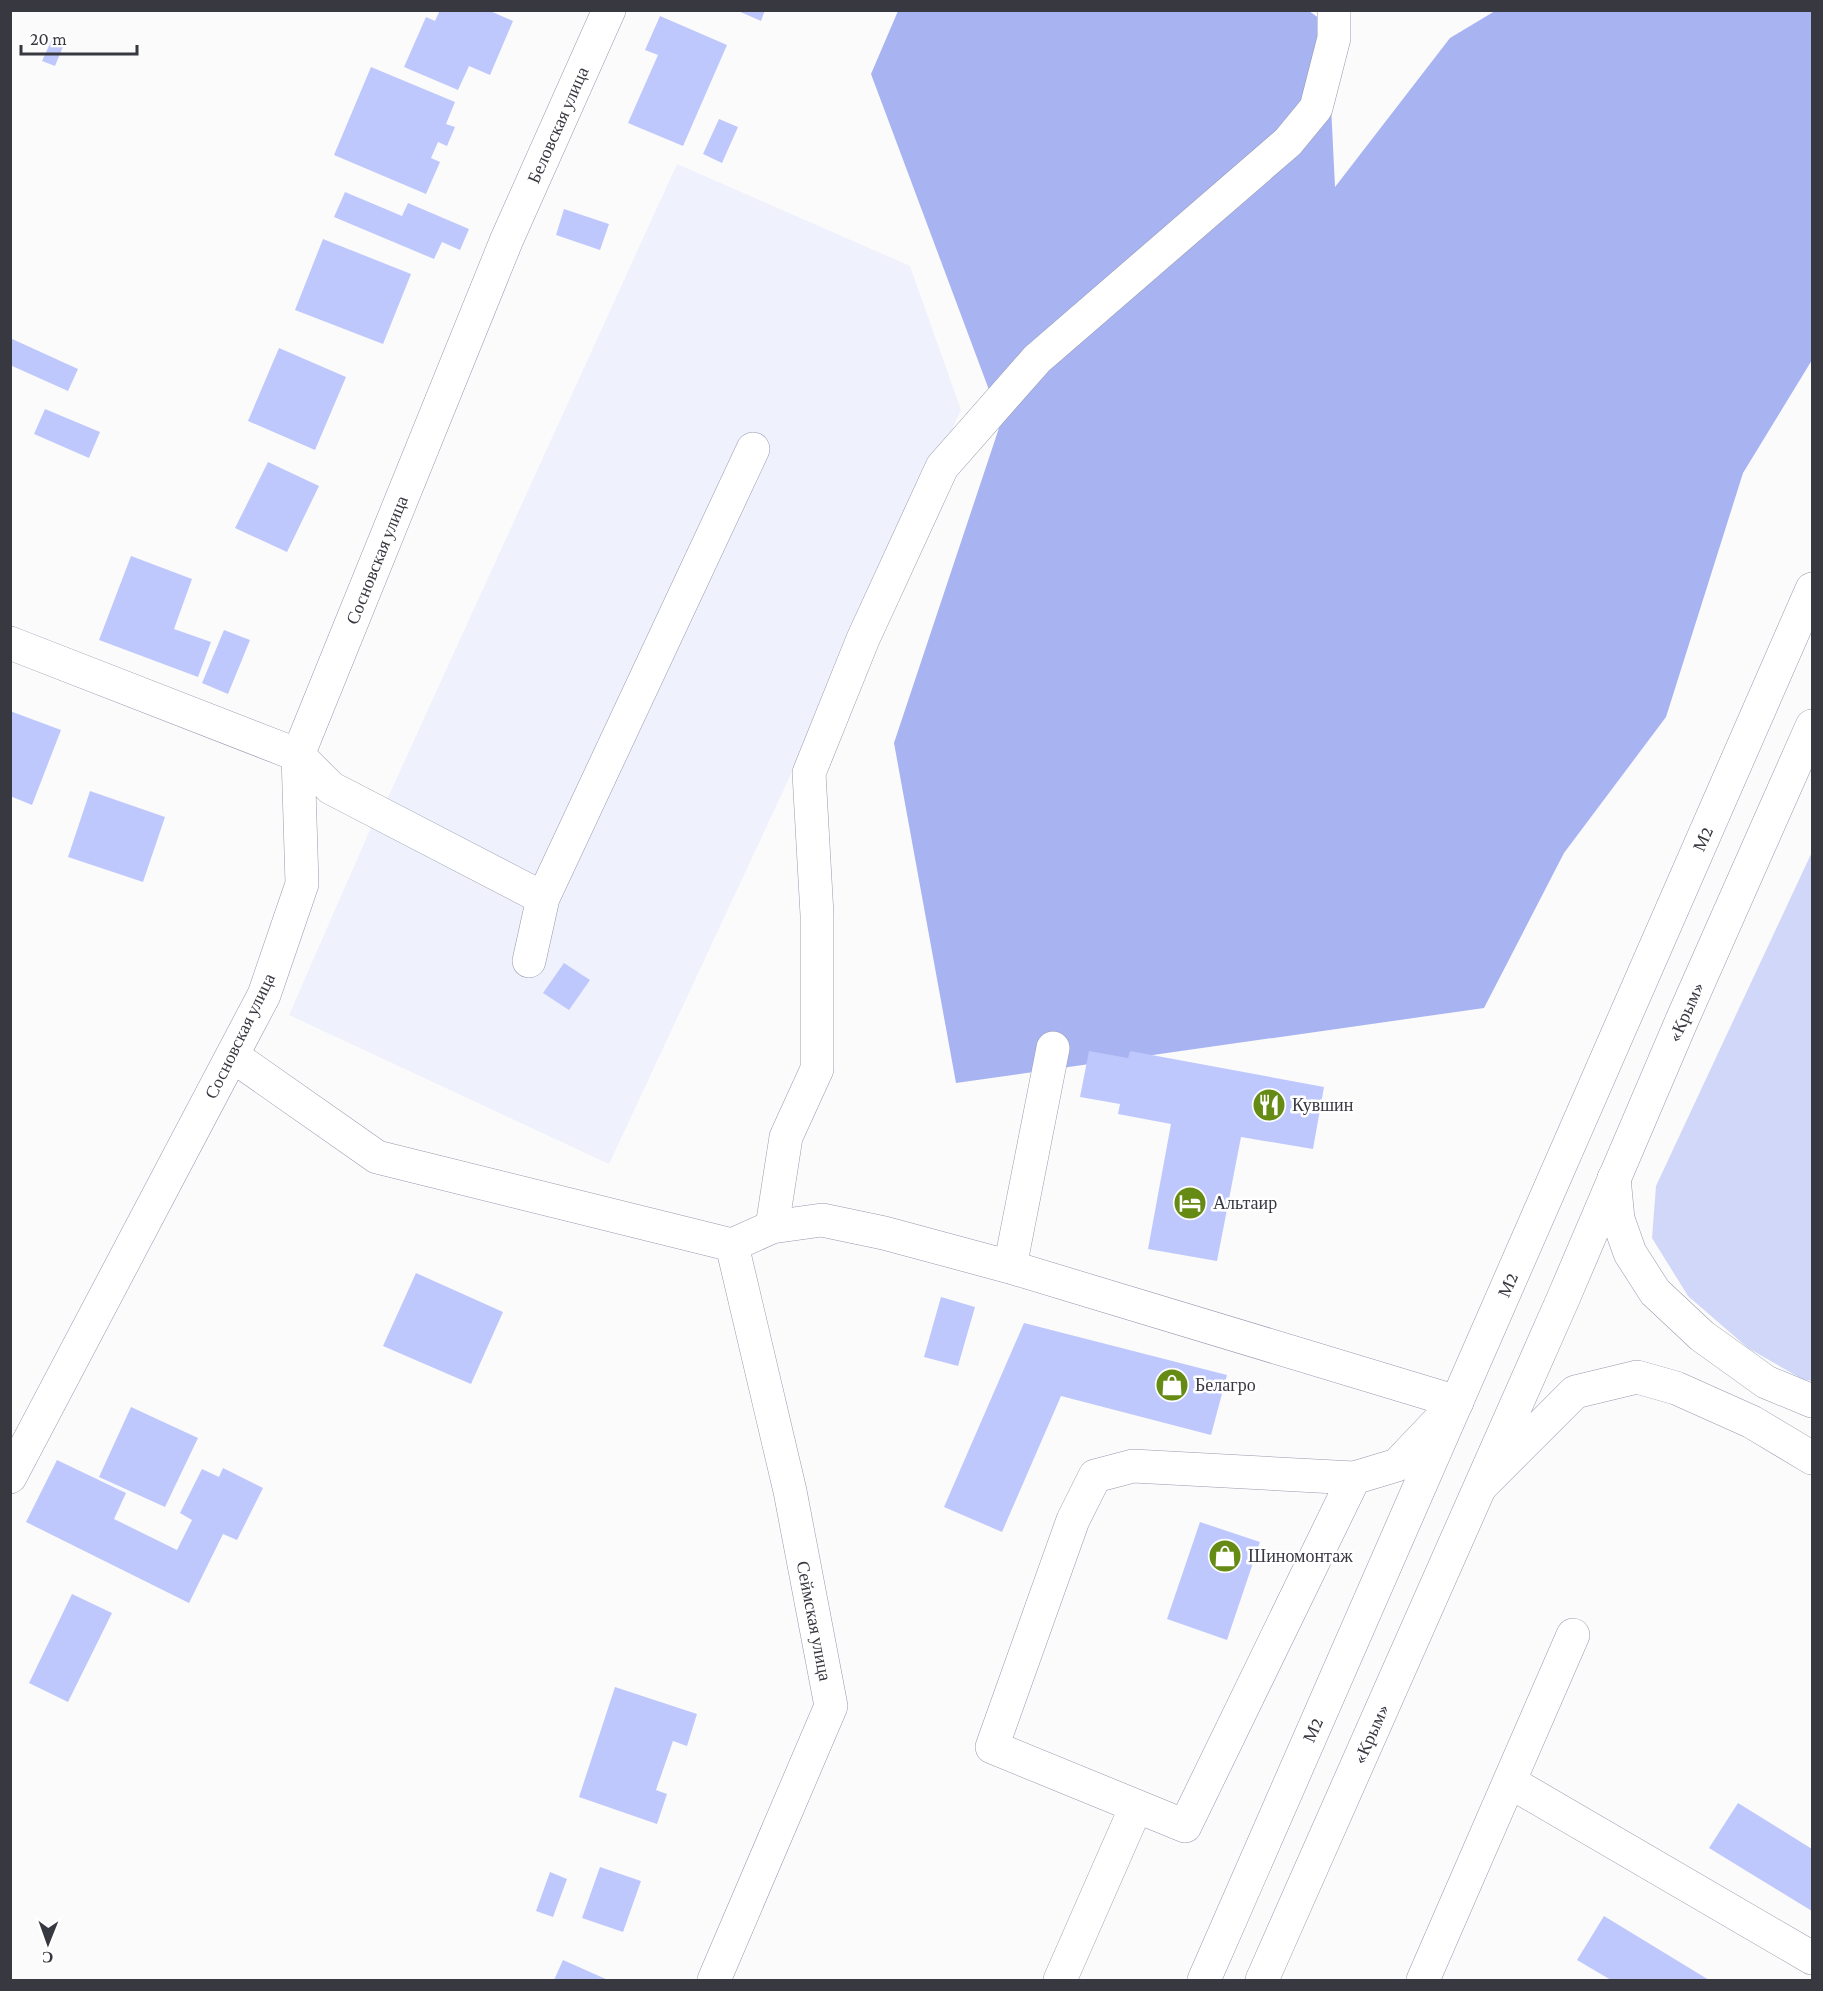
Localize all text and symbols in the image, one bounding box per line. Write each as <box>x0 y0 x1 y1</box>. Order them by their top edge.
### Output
scale bar <box>21 18 136 56</box>
text: 20 m <box>30 29 67 49</box>
street label: Беловская улица <box>523 64 593 186</box>
street label: Сосновская улица <box>342 493 412 627</box>
street label: М2 <box>1689 824 1717 854</box>
street label: Сосновская улица <box>201 970 279 1102</box>
street label: «Крым» <box>1664 979 1708 1045</box>
restaurant icon: Кувшин <box>1251 1087 1287 1123</box>
place label: Кувшин <box>1292 1095 1354 1115</box>
hotel icon: Альтаир <box>1172 1185 1208 1221</box>
place label: Альтаир <box>1213 1193 1277 1213</box>
street label: М2 <box>1494 1270 1522 1300</box>
shop icon: Белагро <box>1154 1367 1190 1403</box>
place label: Белагро <box>1195 1375 1256 1395</box>
shop icon: Шиномонтаж <box>1207 1538 1243 1574</box>
place label: Шиномонтаж <box>1248 1546 1353 1566</box>
street label: Сеймская улица <box>793 1559 835 1683</box>
street label: «Крым» <box>1349 1701 1393 1767</box>
street label: М2 <box>1299 1715 1327 1745</box>
north arrow <box>18 1913 78 1973</box>
text: С <box>42 1949 54 1966</box>

